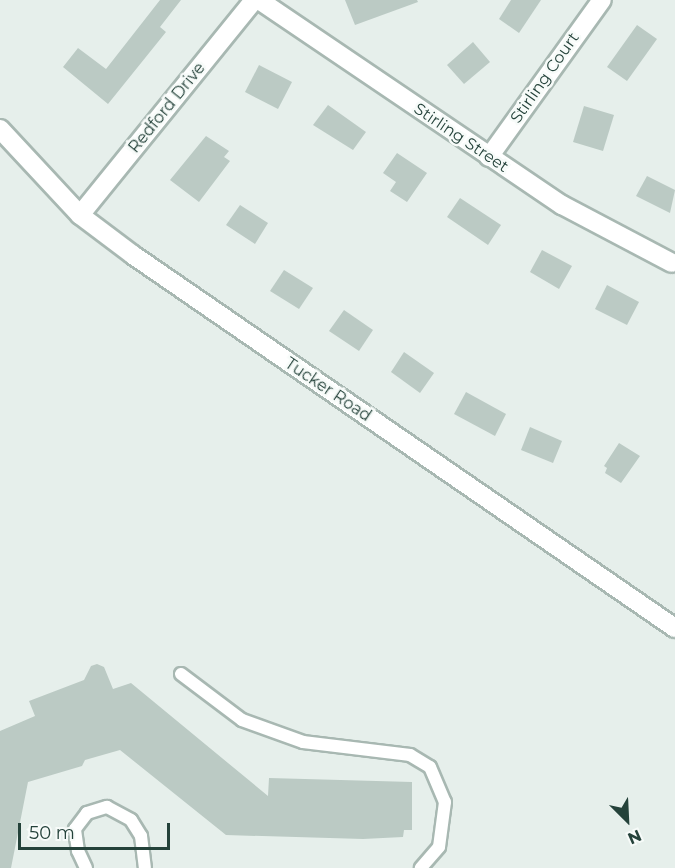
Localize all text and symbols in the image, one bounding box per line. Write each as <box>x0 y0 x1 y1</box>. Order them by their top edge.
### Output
street label: Stirling Court <box>507 29 583 127</box>
street label: Redford Drive <box>125 59 209 157</box>
street label: Stirling Street <box>410 99 512 177</box>
street label: Tucker Road <box>281 354 375 426</box>
north arrow <box>597 790 657 850</box>
scale bar <box>21 811 172 849</box>
text: 50 m <box>29 822 75 844</box>
text: N <box>625 826 644 848</box>

